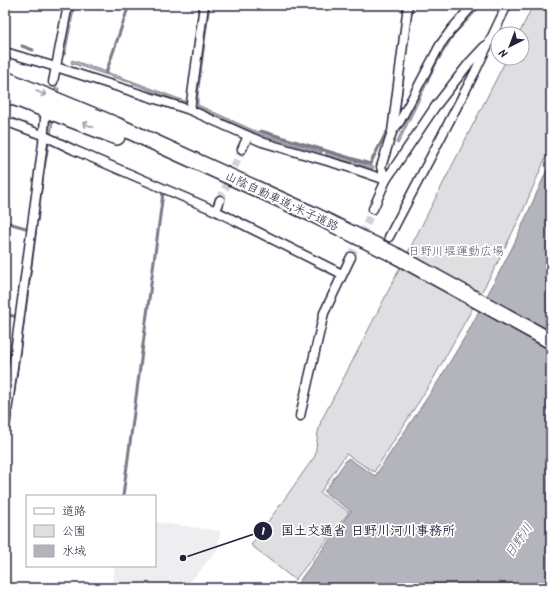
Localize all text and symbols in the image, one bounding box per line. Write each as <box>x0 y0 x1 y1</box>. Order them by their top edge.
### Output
north arrow <box>490 26 530 66</box>
text: N <box>495 44 513 62</box>
one-way arrow <box>35 90 47 97</box>
one-way arrow <box>82 121 94 129</box>
street label: 山陰自動車道;米子道路 <box>222 167 342 236</box>
park label: 日野川堰運動広場 <box>408 242 504 261</box>
legend <box>26 495 156 567</box>
text: 道路 <box>62 502 86 521</box>
callout: 国土交通省 日野川河川事務所 <box>253 518 463 543</box>
water label: 日野川 <box>500 519 539 563</box>
text: 国土交通省 日野川河川事務所 <box>281 521 455 542</box>
text: 公園 <box>62 522 86 541</box>
text: 1 <box>261 522 265 541</box>
text: 水域 <box>62 542 86 561</box>

